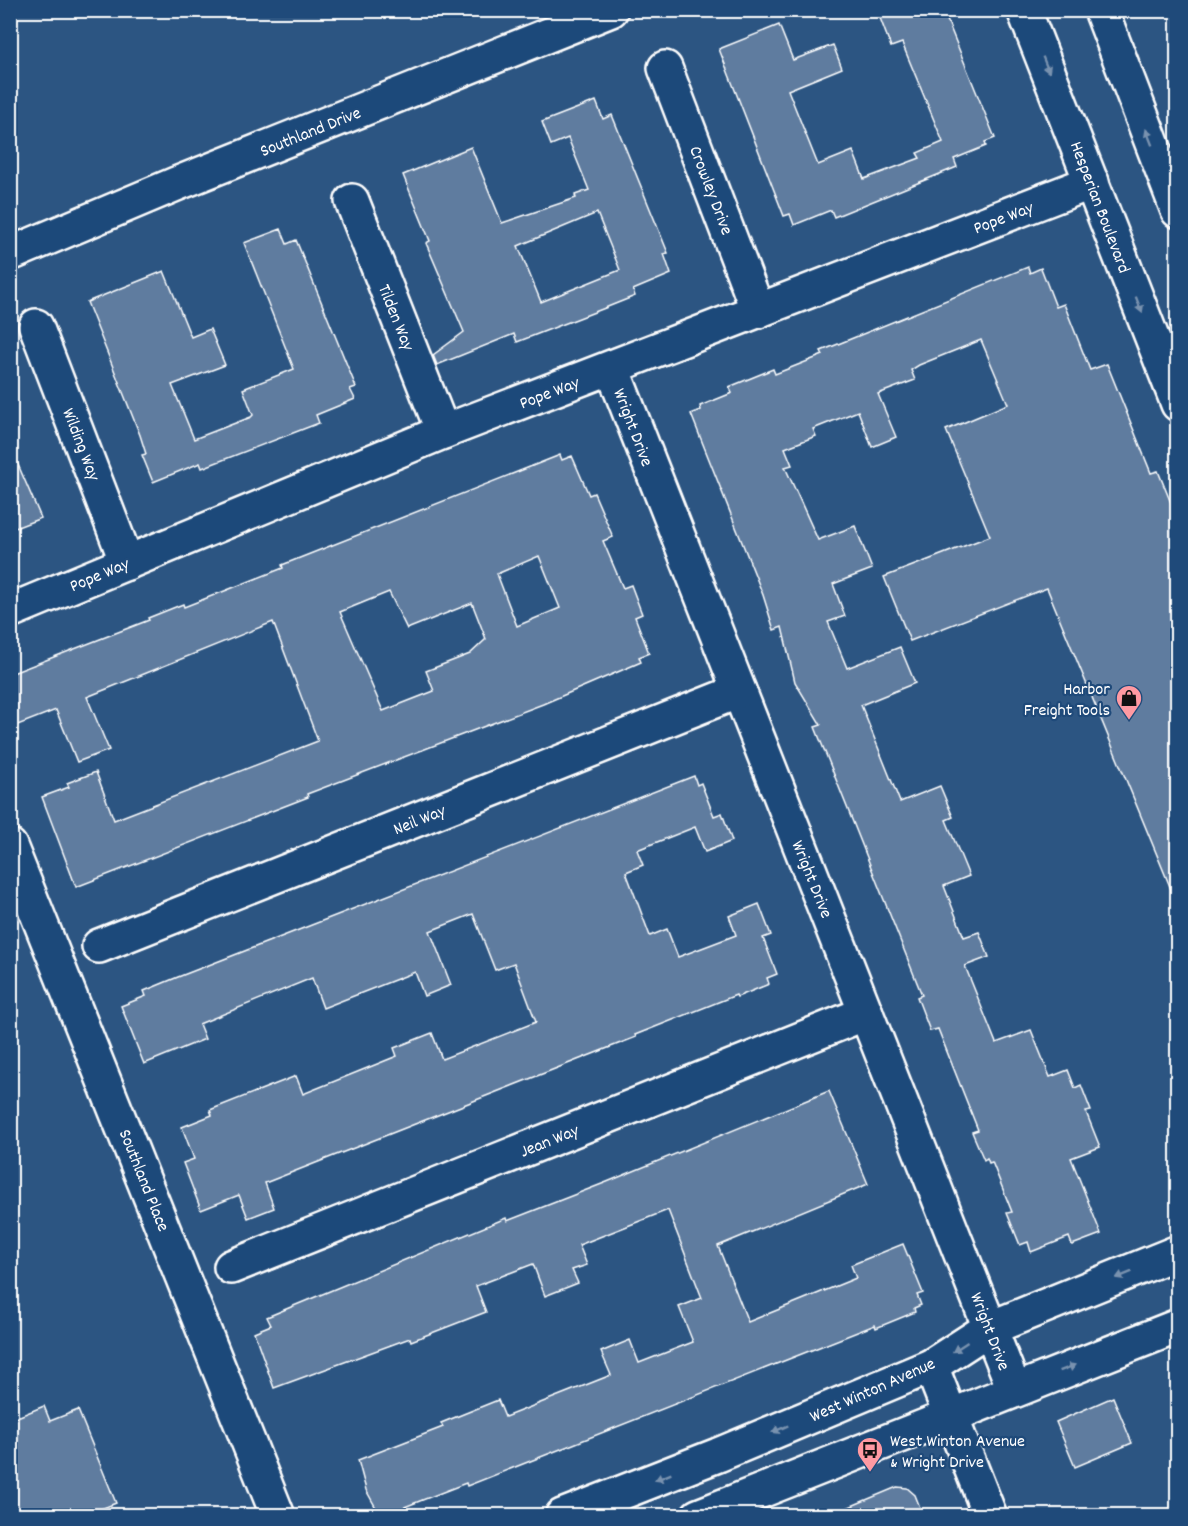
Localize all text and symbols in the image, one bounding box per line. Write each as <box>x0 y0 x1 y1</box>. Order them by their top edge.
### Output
one-way arrow <box>1042 56 1051 74</box>
street label: Southland Drive <box>257 102 365 165</box>
one-way arrow <box>1144 128 1153 146</box>
street label: Hesperian Boulevard <box>1062 138 1135 277</box>
street label: Crowley Drive <box>681 143 738 239</box>
street label: Pope Way <box>970 196 1038 242</box>
street label: Tilden Way <box>370 281 420 356</box>
one-way arrow <box>1135 296 1145 314</box>
street label: Pope Way <box>516 371 584 417</box>
street label: Wright Drive <box>605 385 658 471</box>
street label: Wilding Way <box>54 405 105 486</box>
street label: Pope Way <box>66 552 134 600</box>
place label: Harbor Freight Tools <box>1024 678 1110 724</box>
shop icon: Harbor Freight Tools <box>1114 683 1144 721</box>
street label: Neil Way <box>390 799 451 843</box>
street label: Wright Drive <box>784 837 838 923</box>
street label: Jean Way <box>517 1119 584 1165</box>
street label: Southland Place <box>111 1126 175 1236</box>
one-way arrow <box>1114 1270 1132 1280</box>
street label: Wright Drive <box>962 1289 1015 1375</box>
one-way arrow <box>951 1342 968 1353</box>
street label: West Winton Avenue <box>806 1352 940 1430</box>
one-way arrow <box>1060 1363 1078 1373</box>
one-way arrow <box>771 1425 789 1434</box>
place label: West Winton Avenue & Wright Drive <box>890 1430 1025 1476</box>
bus stop icon: West Winton Avenue & Wright Drive <box>855 1435 885 1473</box>
one-way arrow <box>654 1472 672 1482</box>

